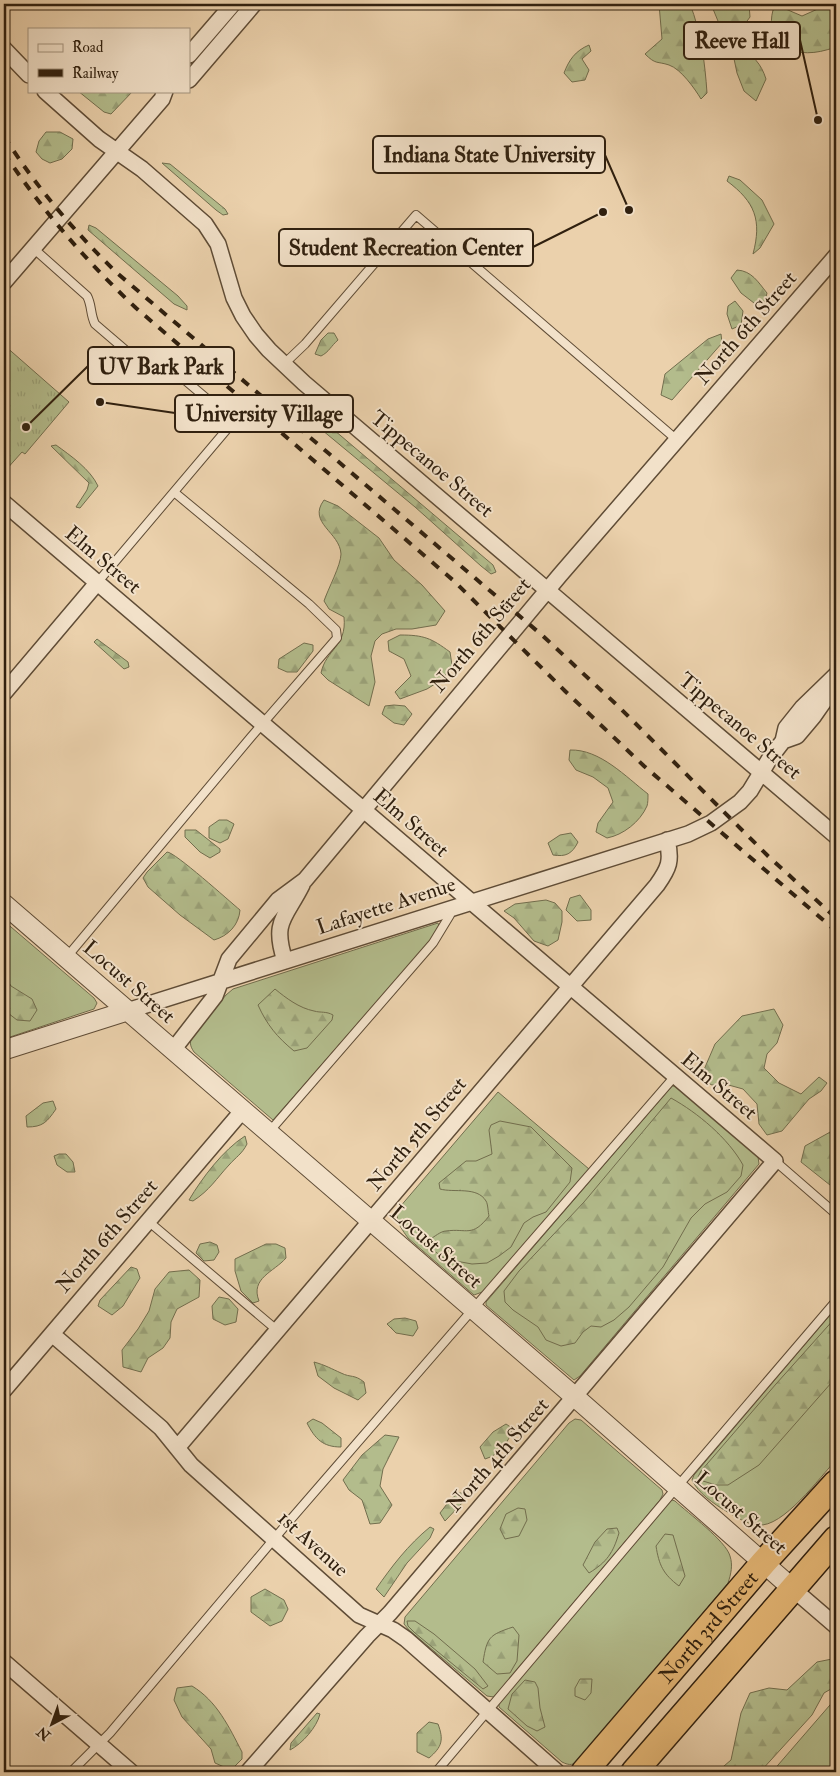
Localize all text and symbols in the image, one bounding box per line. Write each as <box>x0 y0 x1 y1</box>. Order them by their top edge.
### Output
callout: Reeve Hall <box>684 22 800 59</box>
text: Reeve Hall <box>694 27 790 55</box>
legend <box>28 28 190 92</box>
text: Road <box>72 38 104 57</box>
text: Railway <box>72 64 119 83</box>
callout: Indiana State University <box>373 136 605 173</box>
text: Indiana State University <box>383 141 596 170</box>
callout: Student Recreation Center <box>279 229 533 266</box>
text: Student Recreation Center <box>289 234 524 262</box>
street label: North 6th Street <box>689 265 803 390</box>
callout: UV Bark Park <box>88 347 234 384</box>
text: UV Bark Park <box>98 353 224 381</box>
callout: University Village <box>175 395 353 432</box>
text: University Village <box>185 400 344 429</box>
street label: Tippecanoe Street <box>365 405 499 524</box>
street label: Elm Street <box>59 520 147 600</box>
street label: North 6th Street <box>425 572 537 698</box>
street label: Tippecanoe Street <box>673 667 807 786</box>
street label: Elm Street <box>367 783 455 863</box>
street label: Lafayette Avenue <box>313 871 459 941</box>
street label: Locust Street <box>77 934 181 1030</box>
street label: Elm Street <box>675 1046 763 1126</box>
street label: North 5th Street <box>361 1071 473 1197</box>
street label: North 6th Street <box>50 1173 164 1298</box>
street label: Locust Street <box>384 1199 488 1295</box>
street label: North 4th Street <box>441 1392 555 1518</box>
street label: Locust Street <box>689 1465 793 1561</box>
street label: 1st Avenue <box>272 1505 354 1583</box>
street label: North 3rd Street <box>653 1565 764 1689</box>
north arrow <box>28 1698 78 1748</box>
text: N <box>33 1723 55 1745</box>

